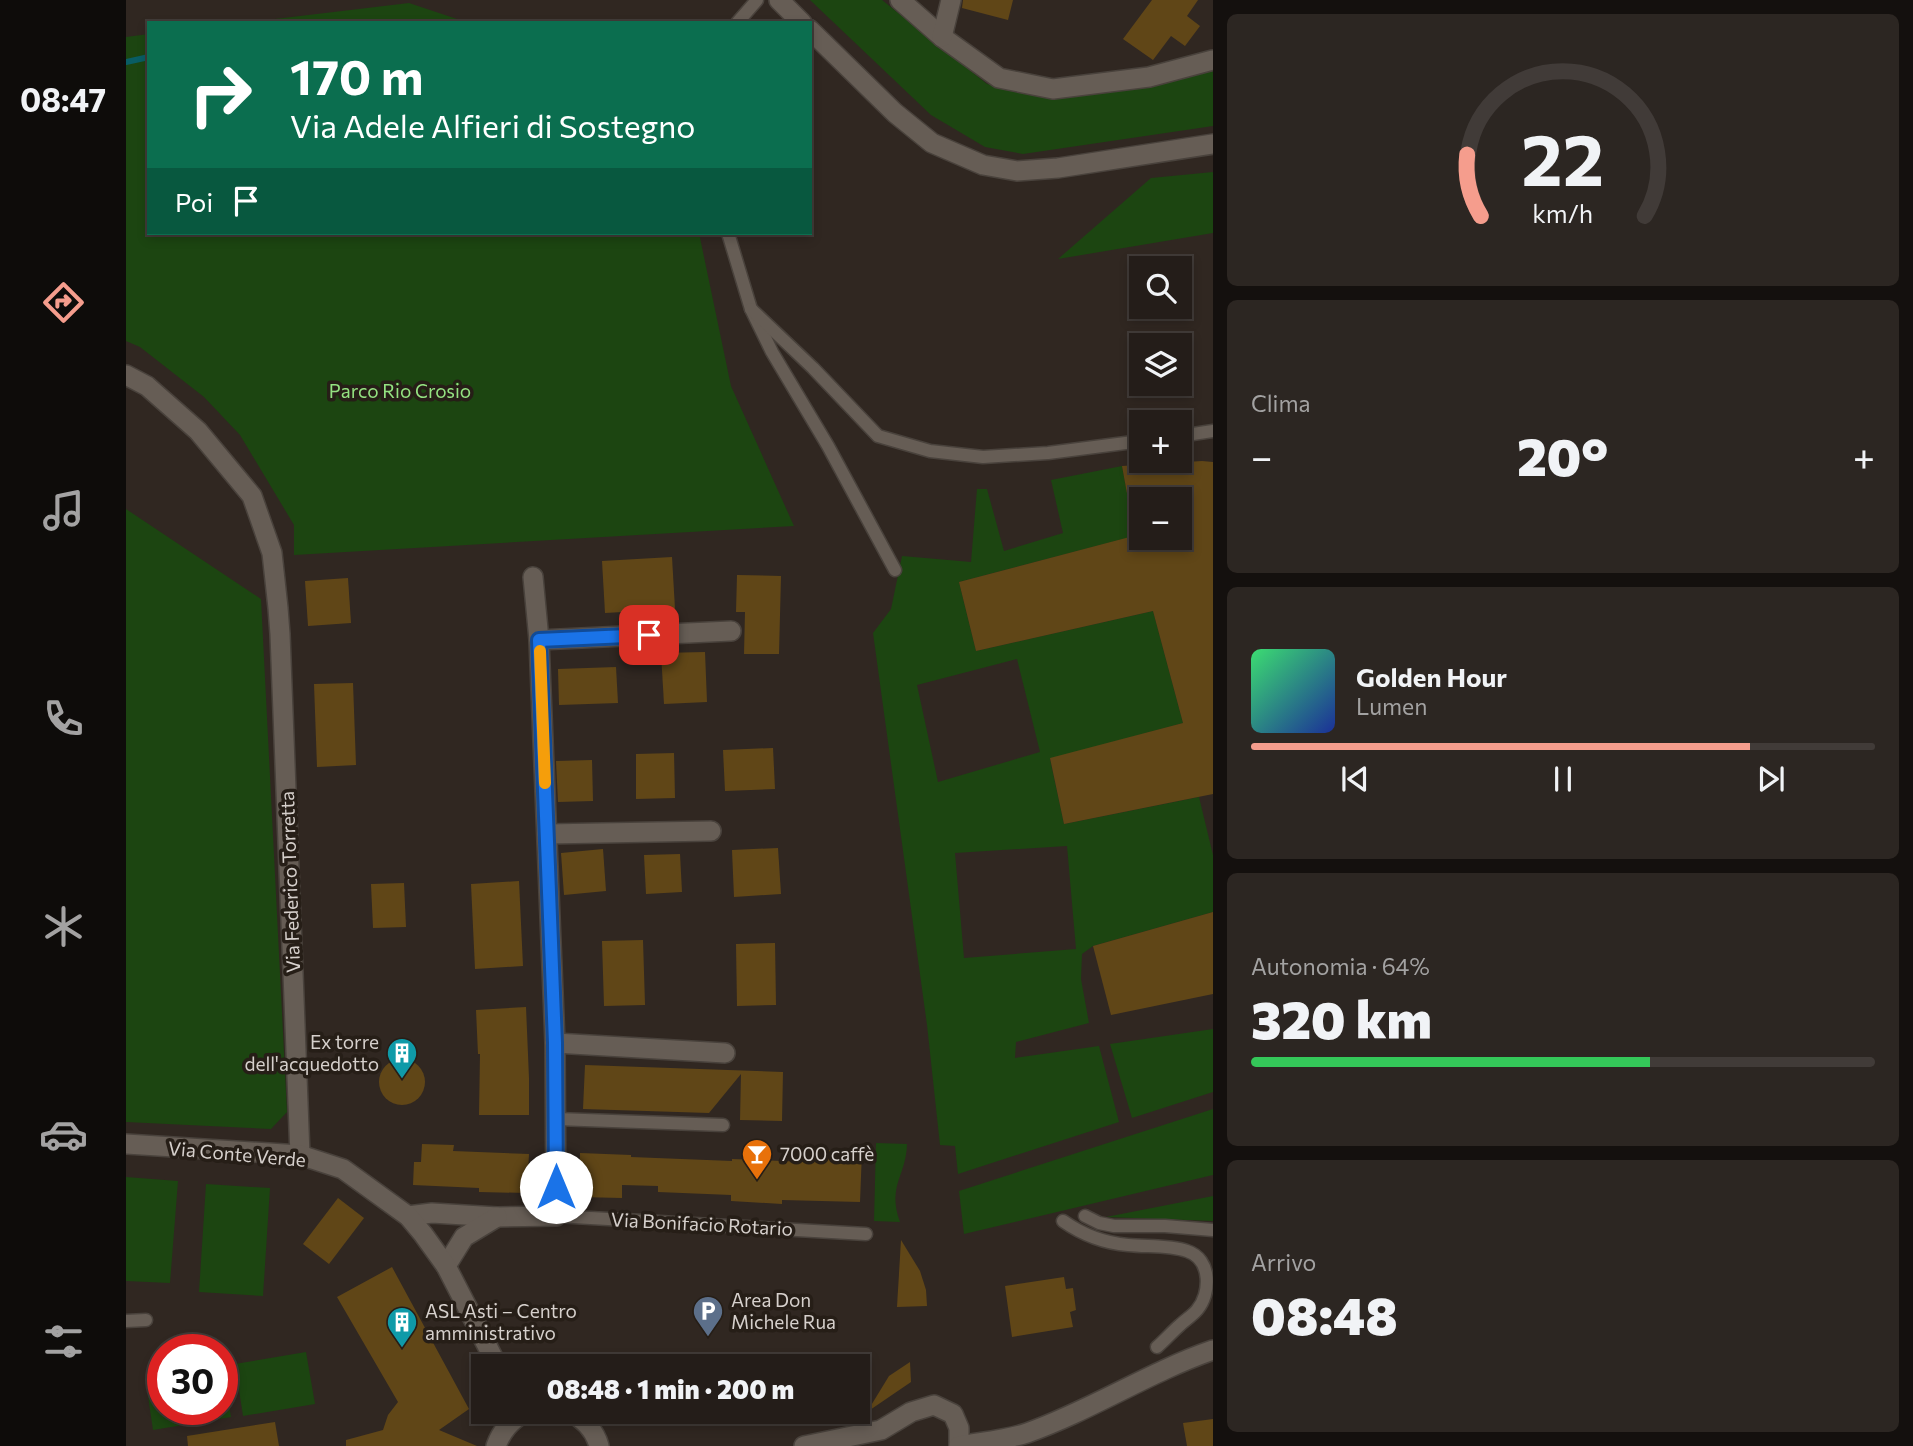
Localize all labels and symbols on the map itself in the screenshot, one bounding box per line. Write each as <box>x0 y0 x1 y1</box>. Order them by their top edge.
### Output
park label: Parco Rio Crosio <box>329 379 471 402</box>
pin <box>619 605 679 665</box>
street label: Via Federico Torretta <box>275 791 304 973</box>
place label: Ex torre dell'acquedotto <box>244 1030 379 1075</box>
building icon: Ex torre dell'acquedotto <box>385 1036 419 1080</box>
street label: Via Conte Verde <box>167 1136 307 1171</box>
bar icon: 7000 caffè <box>740 1137 774 1181</box>
place label: 7000 caffè <box>780 1142 874 1165</box>
position arrow <box>519 1150 593 1224</box>
street label: Via Bonifacio Rotario <box>610 1207 794 1240</box>
place label: Area Don Michele Rua <box>731 1288 836 1333</box>
parking icon: Area Don Michele Rua <box>691 1294 725 1338</box>
place label: ASL Asti – Centro amministrativo <box>425 1299 577 1344</box>
building icon: ASL Asti – Centro amministrativo <box>385 1305 419 1349</box>
speed limit sign: 30 <box>147 1334 238 1425</box>

